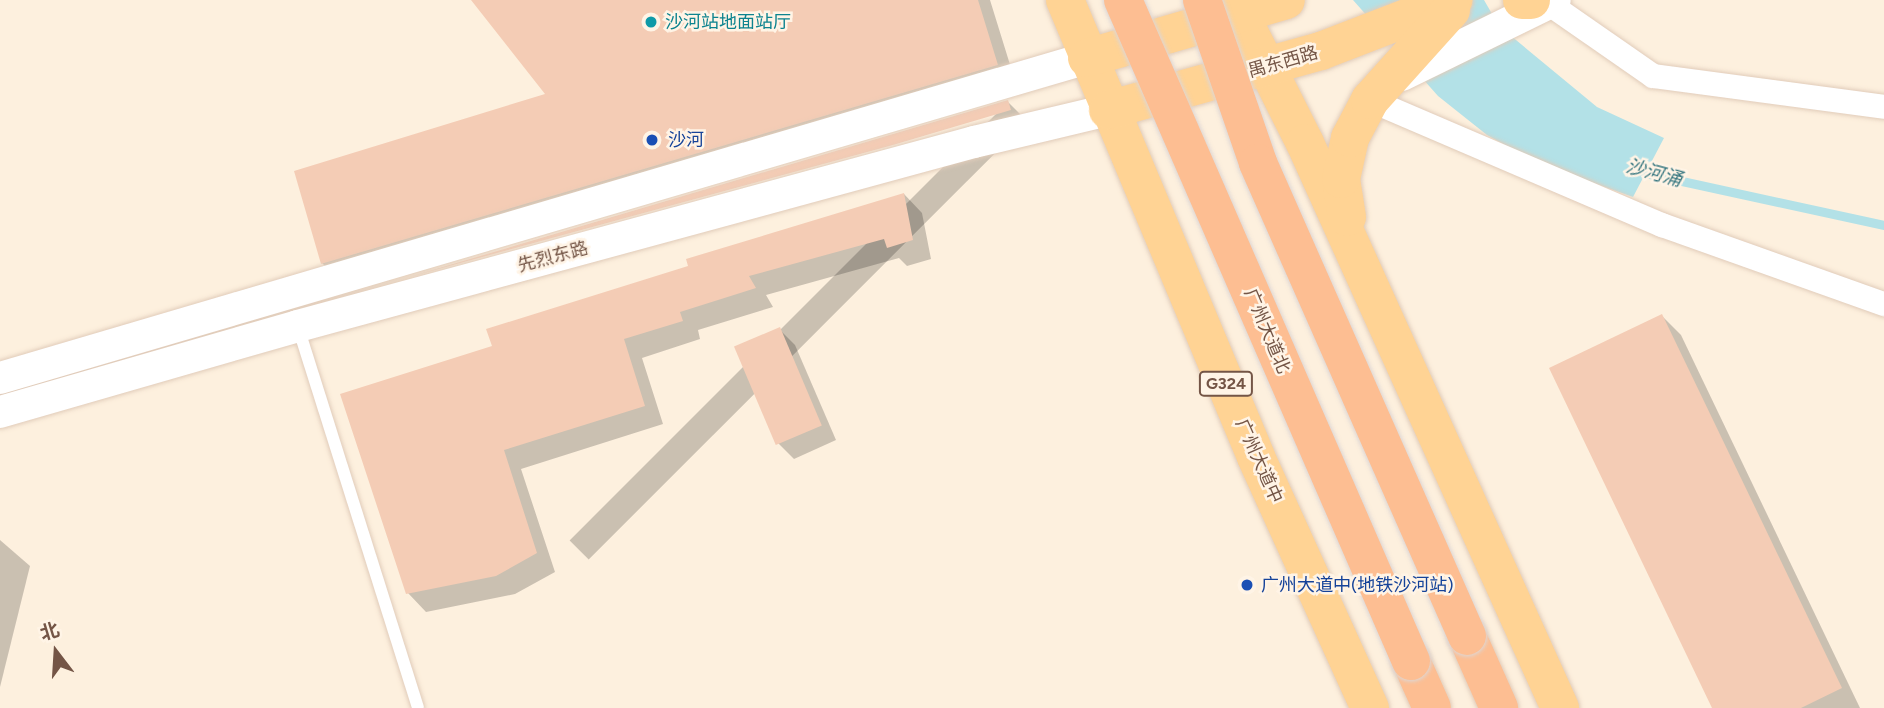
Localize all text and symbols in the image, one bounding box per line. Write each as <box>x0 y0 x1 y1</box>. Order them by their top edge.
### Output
place label: 沙河站地面站厅 <box>665 11 791 33</box>
marker: 沙河站地面站厅 <box>643 14 659 30</box>
street label: 禺东西路 <box>1245 42 1321 82</box>
place label: 沙河 <box>668 129 704 151</box>
marker: 沙河 <box>642 130 662 150</box>
water label: 沙河涌 <box>1624 155 1684 191</box>
street label: 先烈东路 <box>515 237 591 277</box>
street label: 广州大道北 <box>1239 285 1295 377</box>
road number: G324 <box>1198 372 1254 396</box>
street label: 广州大道中 <box>1231 415 1287 507</box>
place label: 广州大道中(地铁沙河站) <box>1261 574 1454 596</box>
marker: 广州大道中(地铁沙河站) <box>1239 577 1255 593</box>
north arrow <box>21 617 91 687</box>
text: 北 <box>37 618 62 645</box>

